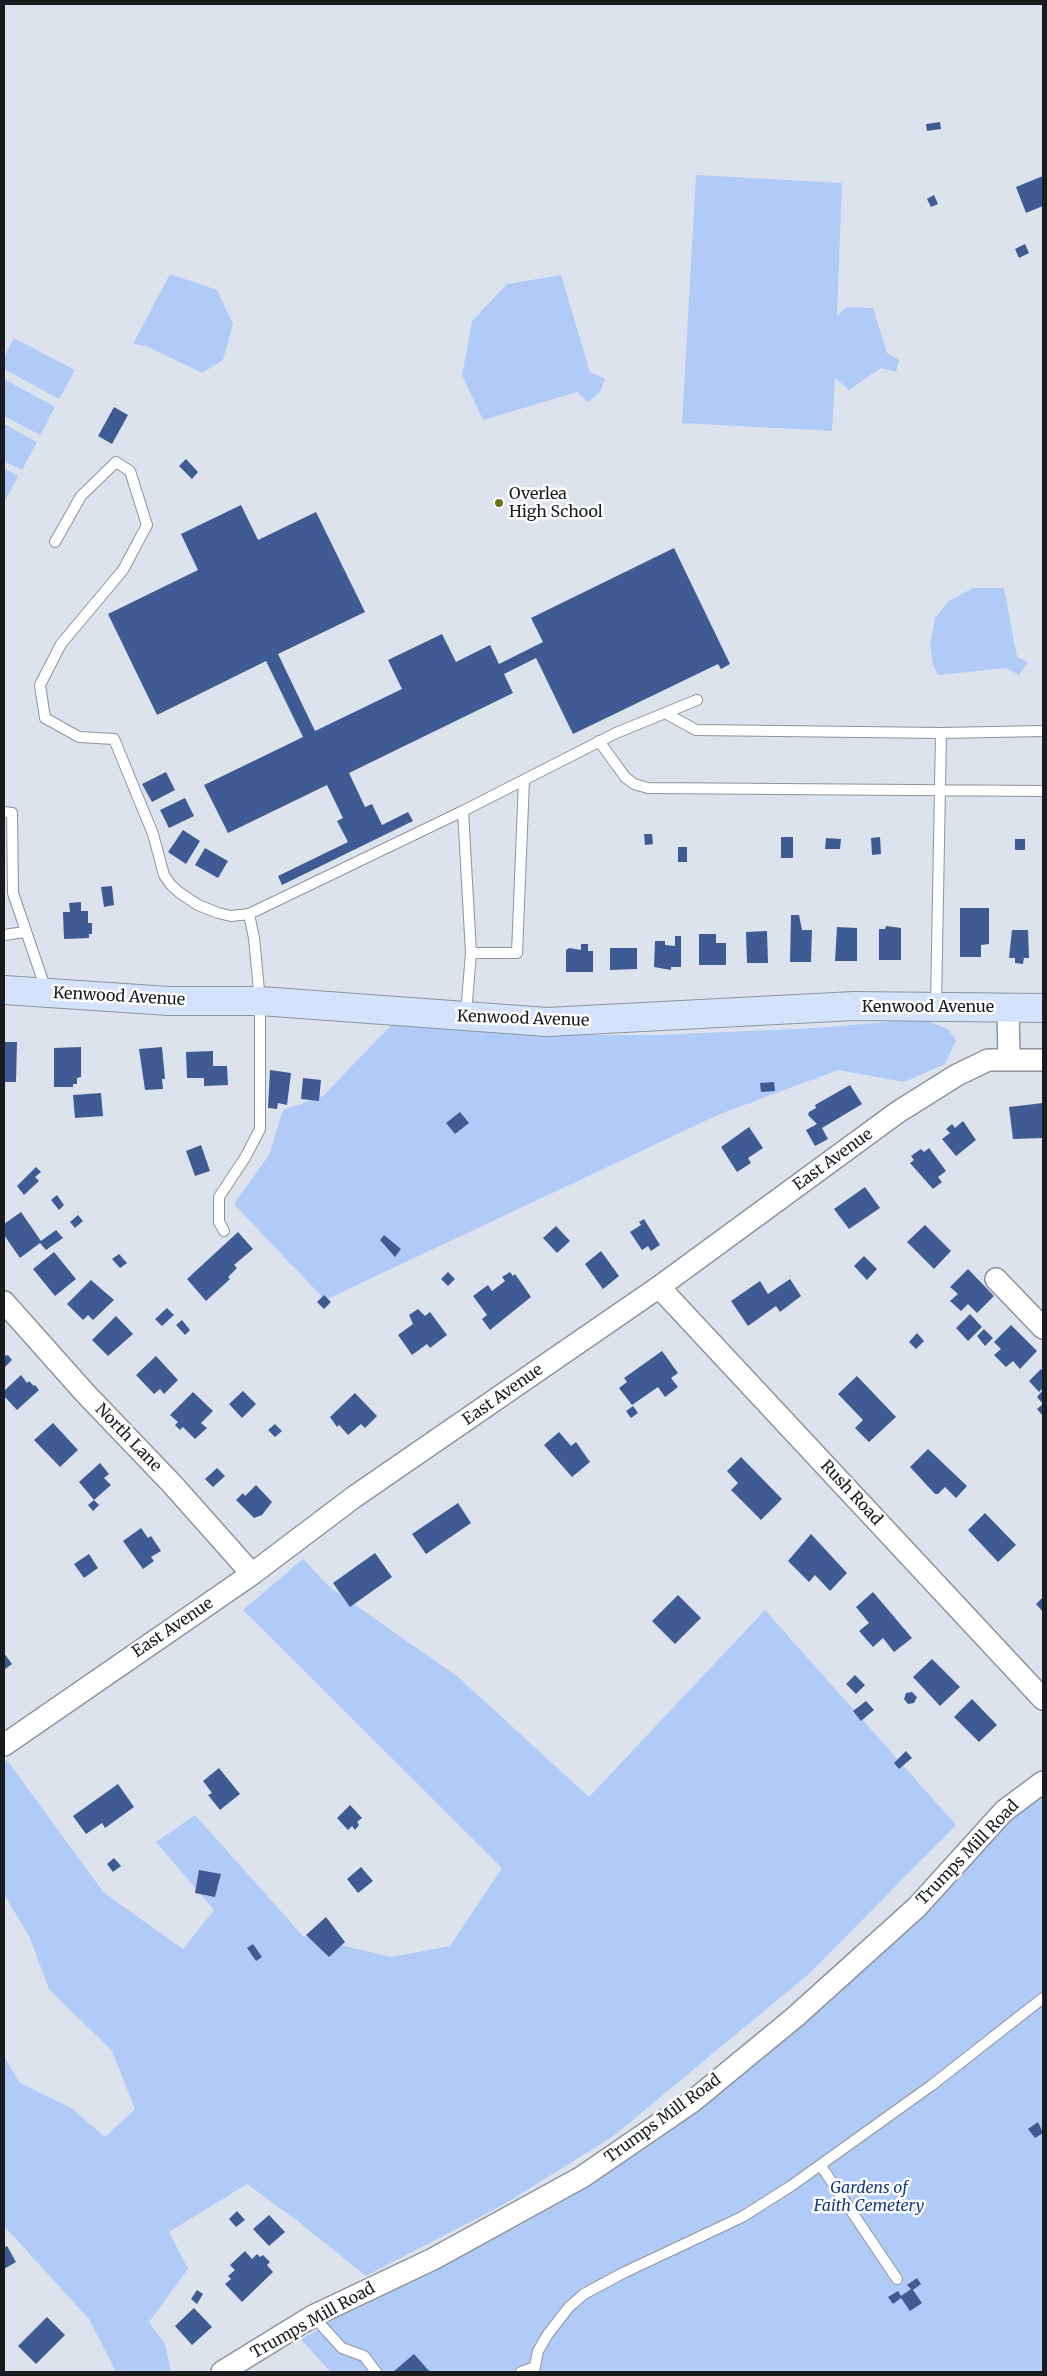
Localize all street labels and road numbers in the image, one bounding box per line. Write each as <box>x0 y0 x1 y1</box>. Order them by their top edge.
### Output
street label: Kenwood Avenue <box>52 984 186 1010</box>
street label: Kenwood Avenue <box>862 997 994 1017</box>
street label: Kenwood Avenue <box>457 1007 589 1031</box>
street label: East Avenue <box>790 1125 876 1195</box>
street label: East Avenue <box>459 1360 547 1430</box>
street label: North Lane <box>91 1400 165 1476</box>
street label: Rush Road <box>816 1457 886 1529</box>
street label: East Avenue <box>129 1594 217 1662</box>
street label: Trumps Mill Road <box>913 1796 1023 1910</box>
street label: Trumps Mill Road <box>601 2070 725 2168</box>
street label: Trumps Mill Road <box>248 2279 378 2363</box>

